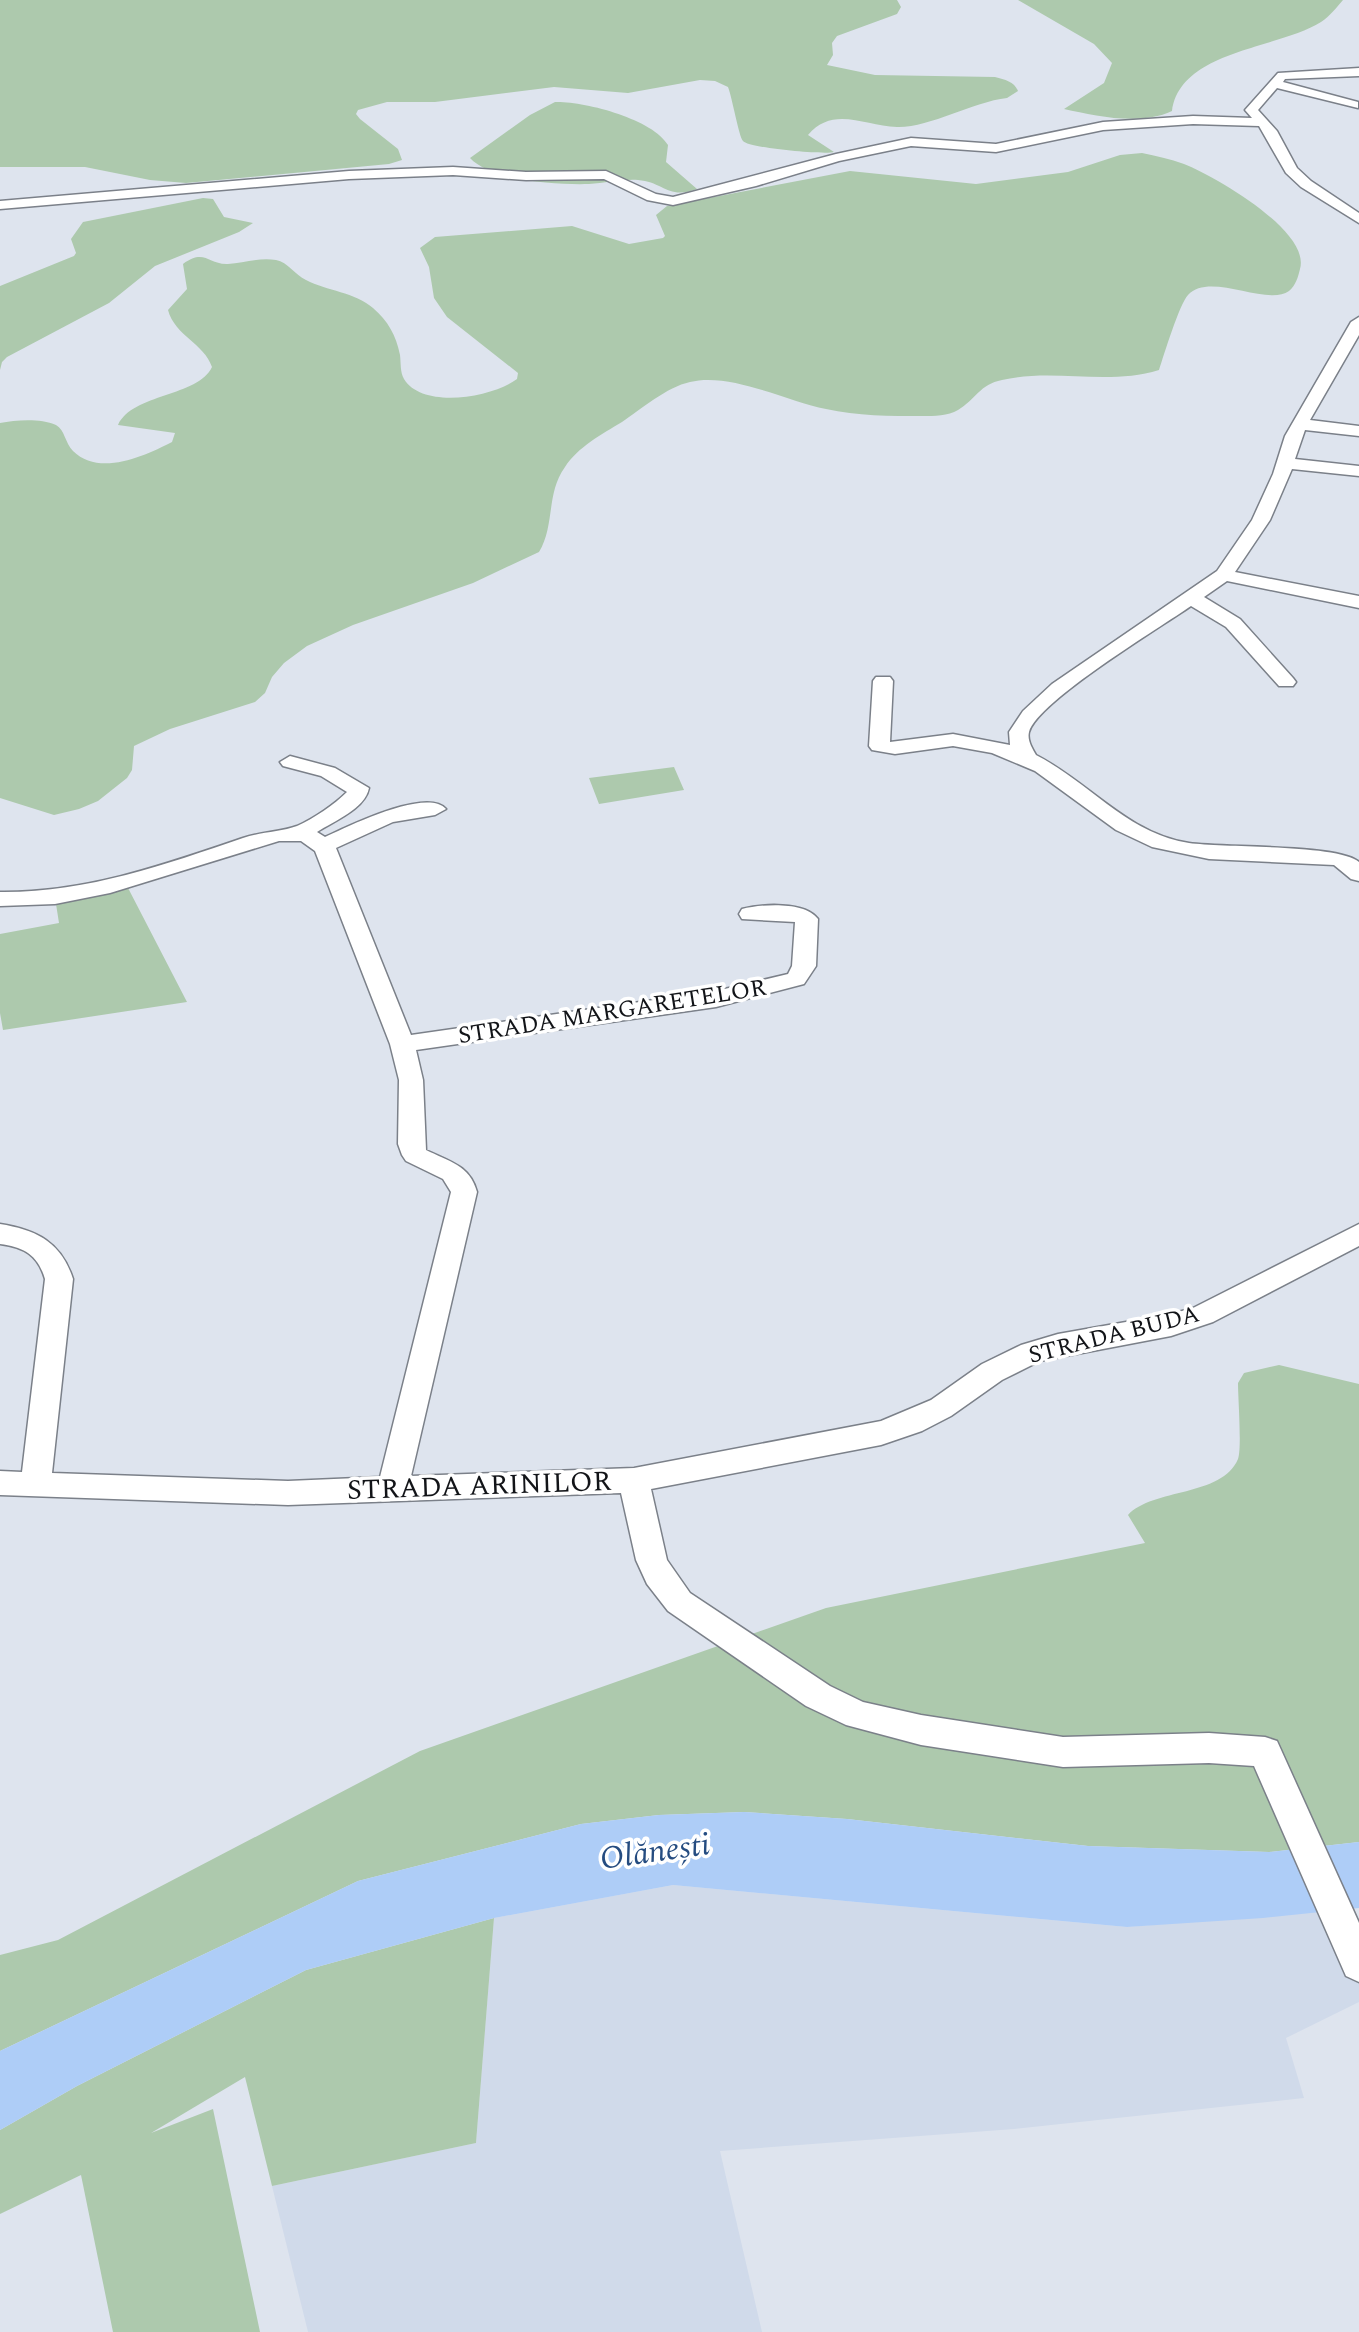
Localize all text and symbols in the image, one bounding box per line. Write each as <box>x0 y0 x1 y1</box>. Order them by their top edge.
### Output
street label: STRADA MARGARETELOR <box>455 970 769 1054</box>
street label: STRADA BUDA <box>1025 1296 1203 1374</box>
street label: STRADA ARINILOR <box>346 1460 612 1512</box>
water label: Olănești <box>597 1820 713 1884</box>

